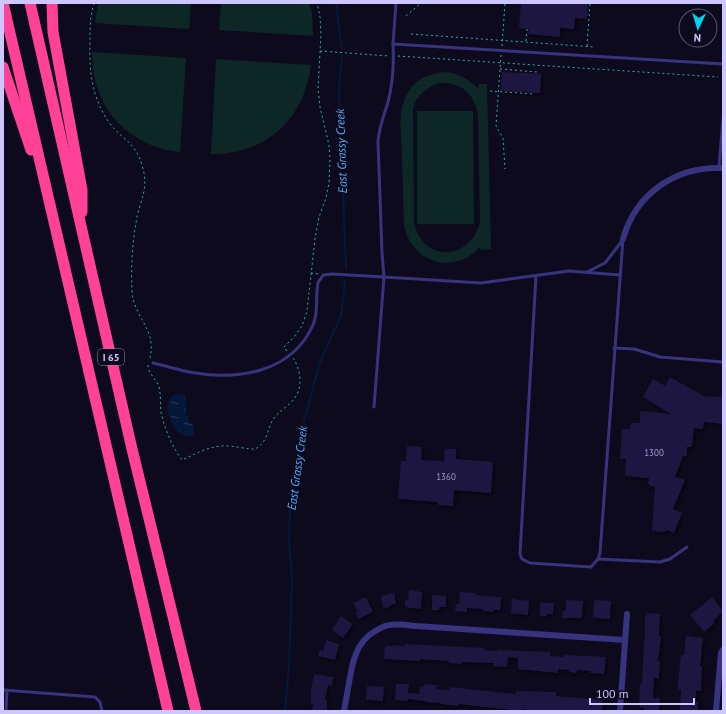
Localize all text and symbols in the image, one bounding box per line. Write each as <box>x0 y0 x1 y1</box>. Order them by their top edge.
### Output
north arrow <box>678 8 718 48</box>
text: N <box>693 31 701 45</box>
water label: East Grassy Creek <box>332 108 350 194</box>
road number: I 65 <box>98 349 124 365</box>
water label: East Grassy Creek <box>284 424 310 511</box>
house number: 1300 <box>644 447 664 458</box>
house number: 1360 <box>436 471 456 482</box>
scale bar <box>590 680 694 706</box>
text: 100 m <box>596 686 629 701</box>

